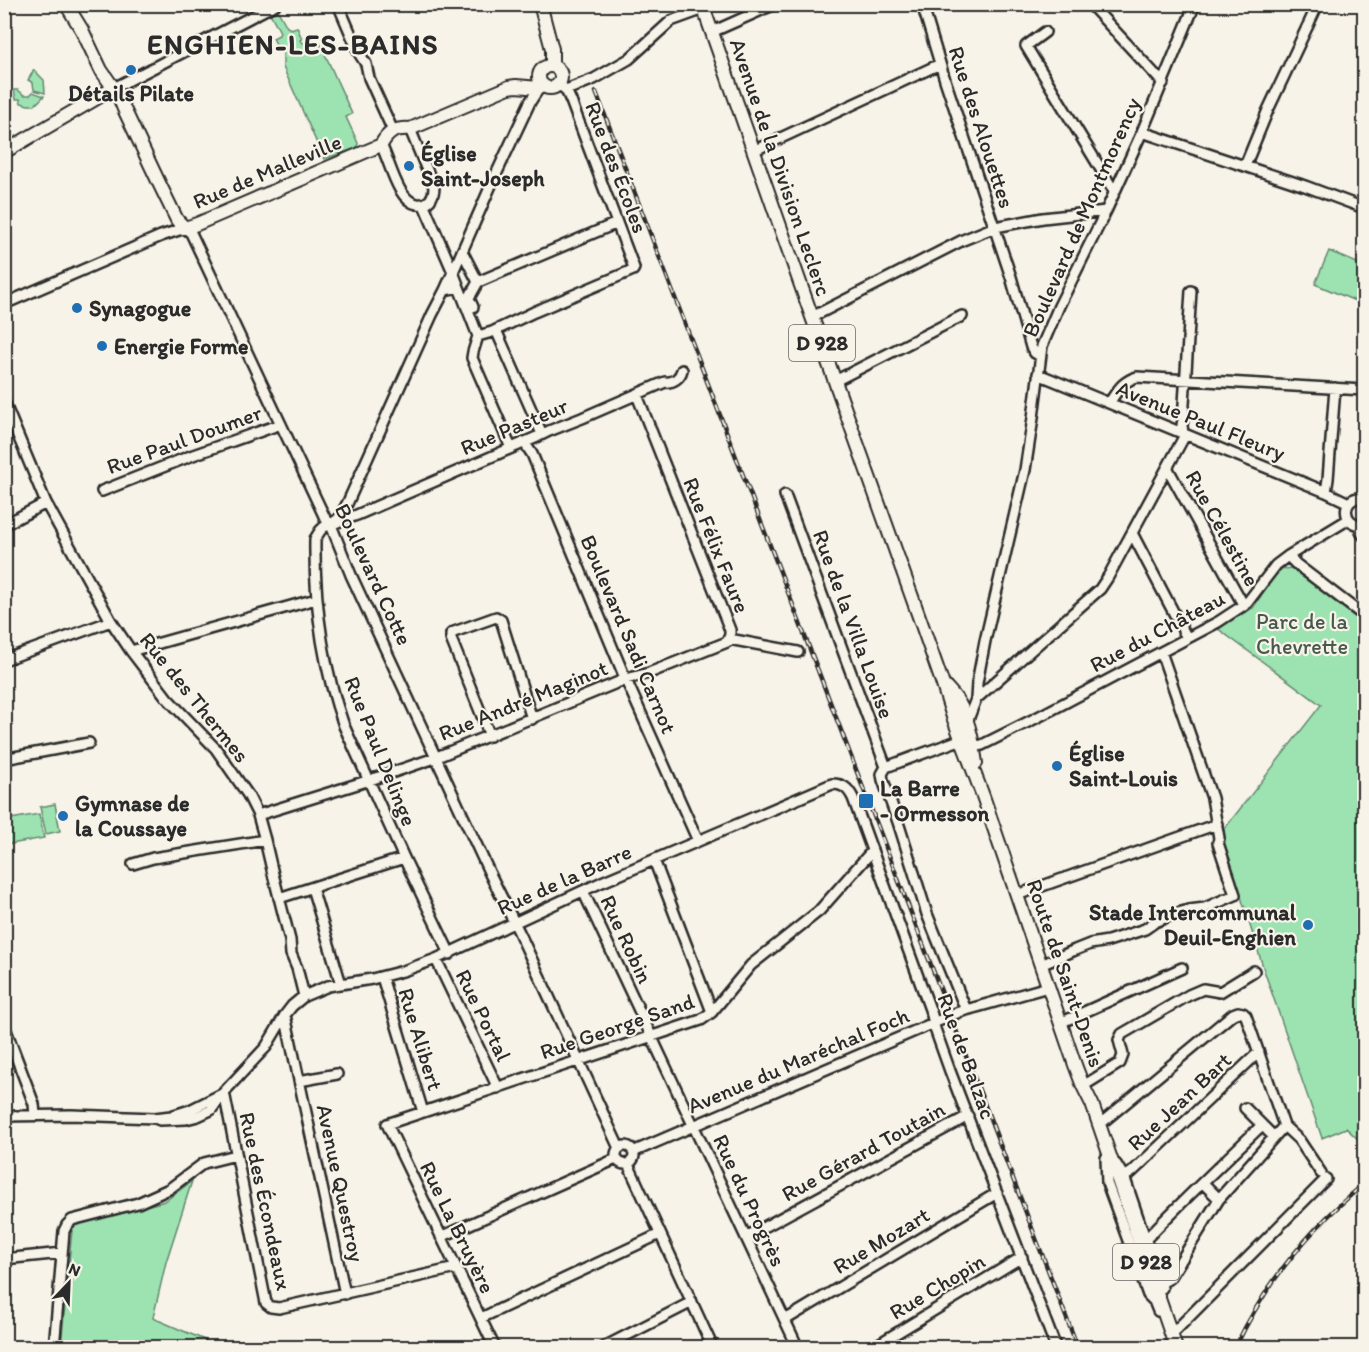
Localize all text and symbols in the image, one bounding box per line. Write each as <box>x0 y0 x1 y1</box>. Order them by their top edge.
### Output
district label: ENGHIEN-LES-BAINS <box>147 27 439 61</box>
street label: Avenue de la Division Leclerc <box>724 35 837 299</box>
street label: Rue des Alouettes <box>943 43 1020 211</box>
marker: Détails Pilate <box>124 63 138 77</box>
place label: Détails Pilate <box>68 80 194 107</box>
street label: Boulevard de Montmorency <box>1016 93 1147 341</box>
street label: Rue des Écoles <box>579 98 654 237</box>
street label: Rue de Malleville <box>189 128 346 215</box>
place label: Église Saint-Joseph <box>421 140 545 192</box>
marker: Église Saint-Joseph <box>402 159 416 173</box>
place label: Synagogue <box>89 295 191 322</box>
marker: Synagogue <box>70 301 84 315</box>
road number: D 928 <box>789 325 855 361</box>
place label: Energie Forme <box>114 333 248 360</box>
marker: Energie Forme <box>95 339 109 353</box>
street label: Avenue Paul Fleury <box>1112 374 1290 467</box>
street label: Rue Pasteur <box>456 392 572 461</box>
street label: Rue Paul Doumer <box>103 399 266 480</box>
street label: Rue Célestine <box>1180 465 1266 591</box>
street label: Rue Félix Faure <box>677 473 756 617</box>
street label: Boulevard Cotte <box>329 499 418 649</box>
street label: Rue de la Villa Louise <box>807 526 900 722</box>
street label: Boulevard Sadi Carnot <box>574 531 683 738</box>
street label: Rue du Château <box>1085 585 1229 678</box>
park label: Parc de la Chevrette <box>1256 608 1349 660</box>
street label: Rue des Thermes <box>134 627 255 768</box>
street label: Rue André Maginot <box>435 654 612 747</box>
street label: Rue Paul Delinge <box>338 672 423 830</box>
place label: Église Saint-Louis <box>1069 740 1178 792</box>
marker: Église Saint-Louis <box>1050 759 1064 773</box>
place label: La Barre - Ormesson <box>880 775 990 827</box>
place label: Gymnase de la Coussaye <box>75 790 190 842</box>
marker: La Barre - Ormesson <box>857 792 875 810</box>
marker: Gymnase de la Coussaye <box>56 809 70 823</box>
street label: Rue de la Barre <box>493 838 636 921</box>
street label: Route de Saint-Denis <box>1021 875 1110 1071</box>
street label: Rue Robin <box>594 891 659 988</box>
place label: Stade Intercommunal Deuil-Enghien <box>1089 899 1297 951</box>
marker: Stade Intercommunal Deuil-Enghien <box>1301 918 1315 932</box>
street label: Rue Portal <box>450 965 517 1066</box>
street label: Rue Alibert <box>392 985 449 1094</box>
street label: Rue George Sand <box>536 987 698 1066</box>
street label: Rue de Balzac <box>931 990 1002 1123</box>
street label: Avenue du Maréchal Foch <box>683 1001 913 1119</box>
street label: Rue Jean Bart <box>1122 1046 1237 1156</box>
street label: Rue Gérard Toutain <box>777 1095 950 1207</box>
street label: Avenue Questroy <box>311 1102 371 1265</box>
street label: Rue des Écondeaux <box>233 1110 298 1293</box>
street label: Rue du Progrès <box>707 1130 792 1271</box>
street label: Rue La Bruyère <box>414 1157 501 1298</box>
street label: Rue Mozart <box>828 1201 935 1280</box>
road number: D 928 <box>1113 1244 1179 1280</box>
street label: Rue Chopin <box>884 1247 991 1326</box>
north arrow <box>39 1253 99 1313</box>
text: N <box>66 1259 83 1281</box>

